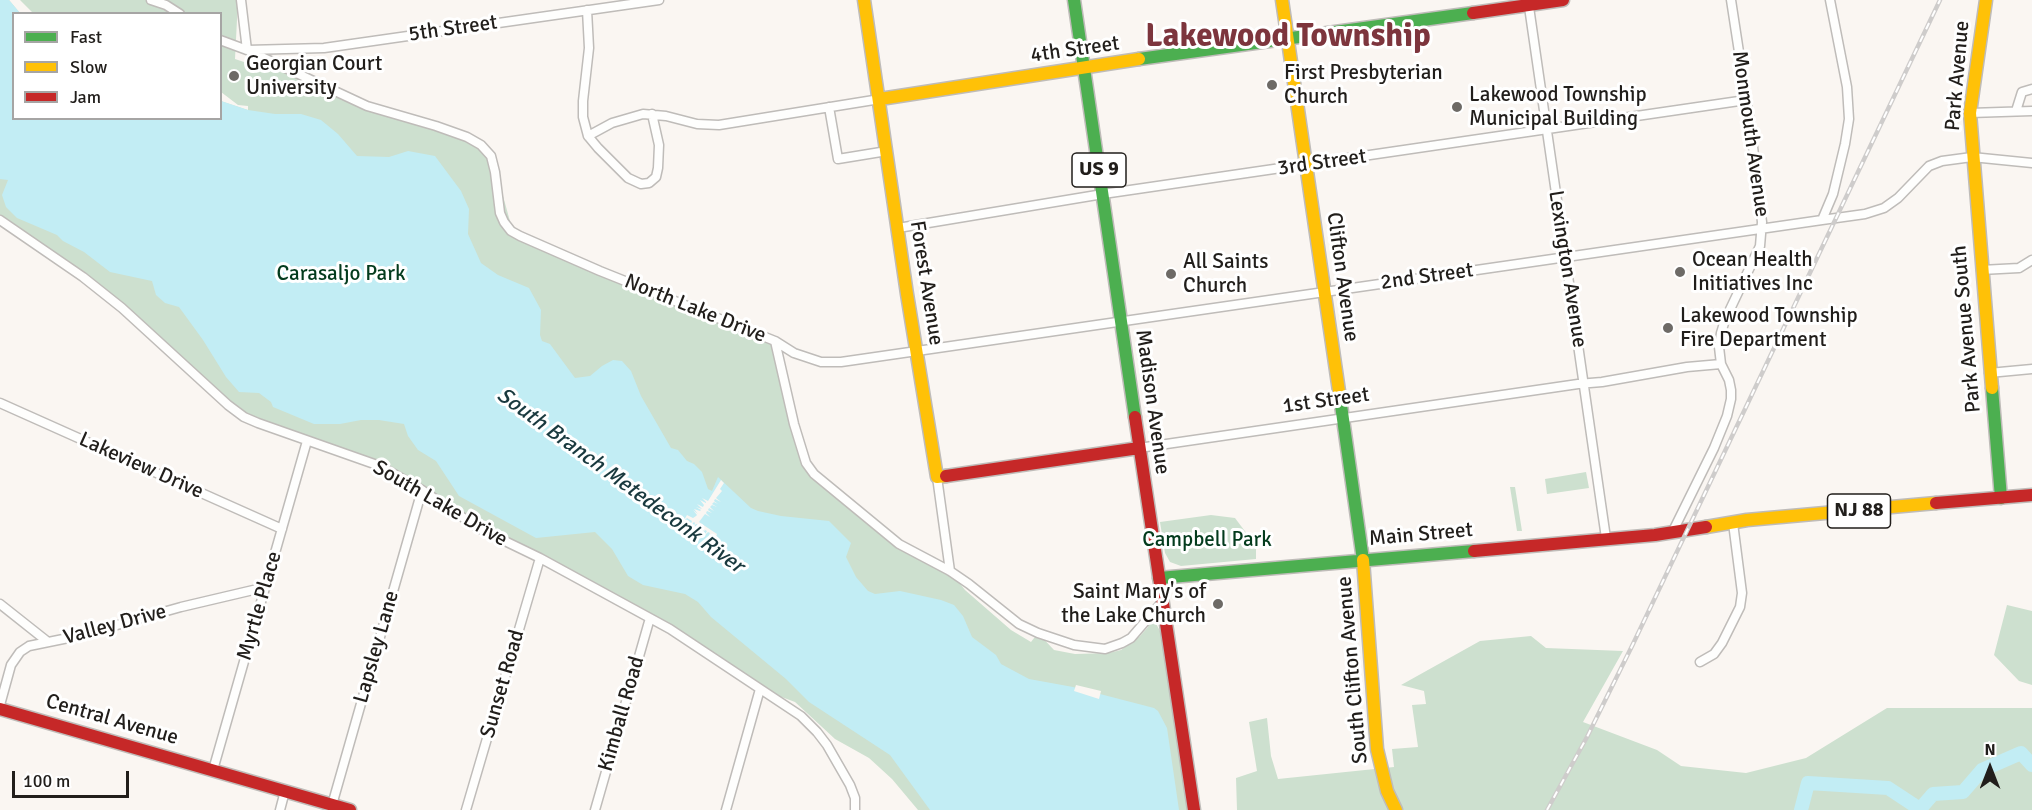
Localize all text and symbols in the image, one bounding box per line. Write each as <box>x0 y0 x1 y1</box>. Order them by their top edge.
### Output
street label: 5th Street <box>407 10 499 48</box>
legend <box>12 12 222 120</box>
district label: Lakewood Township <box>1145 17 1431 57</box>
street label: Park Avenue <box>1941 20 1975 132</box>
text: Fast <box>70 26 102 48</box>
street label: 4th Street <box>1029 31 1121 69</box>
street label: Monmouth Avenue <box>1726 49 1774 219</box>
place label: Georgian Court University <box>246 51 382 101</box>
text: Slow <box>70 56 107 78</box>
place label: First Presbyterian Church <box>1284 60 1443 110</box>
marker: Georgian Court University <box>227 69 241 83</box>
marker: First Presbyterian Church <box>1265 78 1279 92</box>
place label: Lakewood Township Municipal Building <box>1469 82 1647 132</box>
text: Jam <box>70 86 101 108</box>
marker: Lakewood Township Municipal Building <box>1450 100 1464 114</box>
street label: 3rd Street <box>1276 144 1368 182</box>
road number: US 9 <box>1072 153 1126 187</box>
street label: Lexington Avenue <box>1542 189 1592 349</box>
street label: Clifton Avenue <box>1320 211 1364 343</box>
street label: Forest Avenue <box>904 219 948 347</box>
street label: Park Avenue South <box>1947 244 1987 414</box>
place label: Ocean Health Initiatives Inc <box>1692 247 1813 297</box>
place label: All Saints Church <box>1183 249 1268 299</box>
street label: 2nd Street <box>1379 258 1475 296</box>
park label: Carasaljo Park <box>276 261 406 287</box>
marker: Ocean Health Initiatives Inc <box>1673 265 1687 279</box>
marker: All Saints Church <box>1164 267 1178 281</box>
street label: North Lake Drive <box>621 269 769 349</box>
place label: Lakewood Township Fire Department <box>1680 303 1858 353</box>
marker: Lakewood Township Fire Department <box>1661 321 1675 335</box>
street label: Madison Avenue <box>1129 328 1175 476</box>
street label: 1st Street <box>1281 382 1371 420</box>
water label: South Branch Metedeconk River <box>491 383 749 579</box>
street label: Lakeview Drive <box>75 427 207 505</box>
street label: South Lake Drive <box>368 455 512 553</box>
road number: NJ 88 <box>1828 494 1890 528</box>
street label: Main Street <box>1368 518 1474 552</box>
park label: Campbell Park <box>1142 527 1272 553</box>
street label: Myrtle Place <box>232 549 288 663</box>
street label: South Clifton Avenue <box>1332 575 1374 765</box>
place label: Saint Mary's of the Lake Church <box>1061 579 1206 629</box>
street label: Lapsley Lane <box>349 588 405 706</box>
marker: Saint Mary's of the Lake Church <box>1211 597 1225 611</box>
street label: Valley Drive <box>61 599 169 651</box>
street label: Sunset Road <box>476 627 530 741</box>
street label: Kimball Road <box>594 654 650 774</box>
street label: Central Avenue <box>43 689 181 751</box>
north arrow <box>1960 738 2020 798</box>
text: N <box>1984 740 1996 760</box>
scale bar <box>15 759 132 797</box>
text: 100 m <box>23 770 70 792</box>

